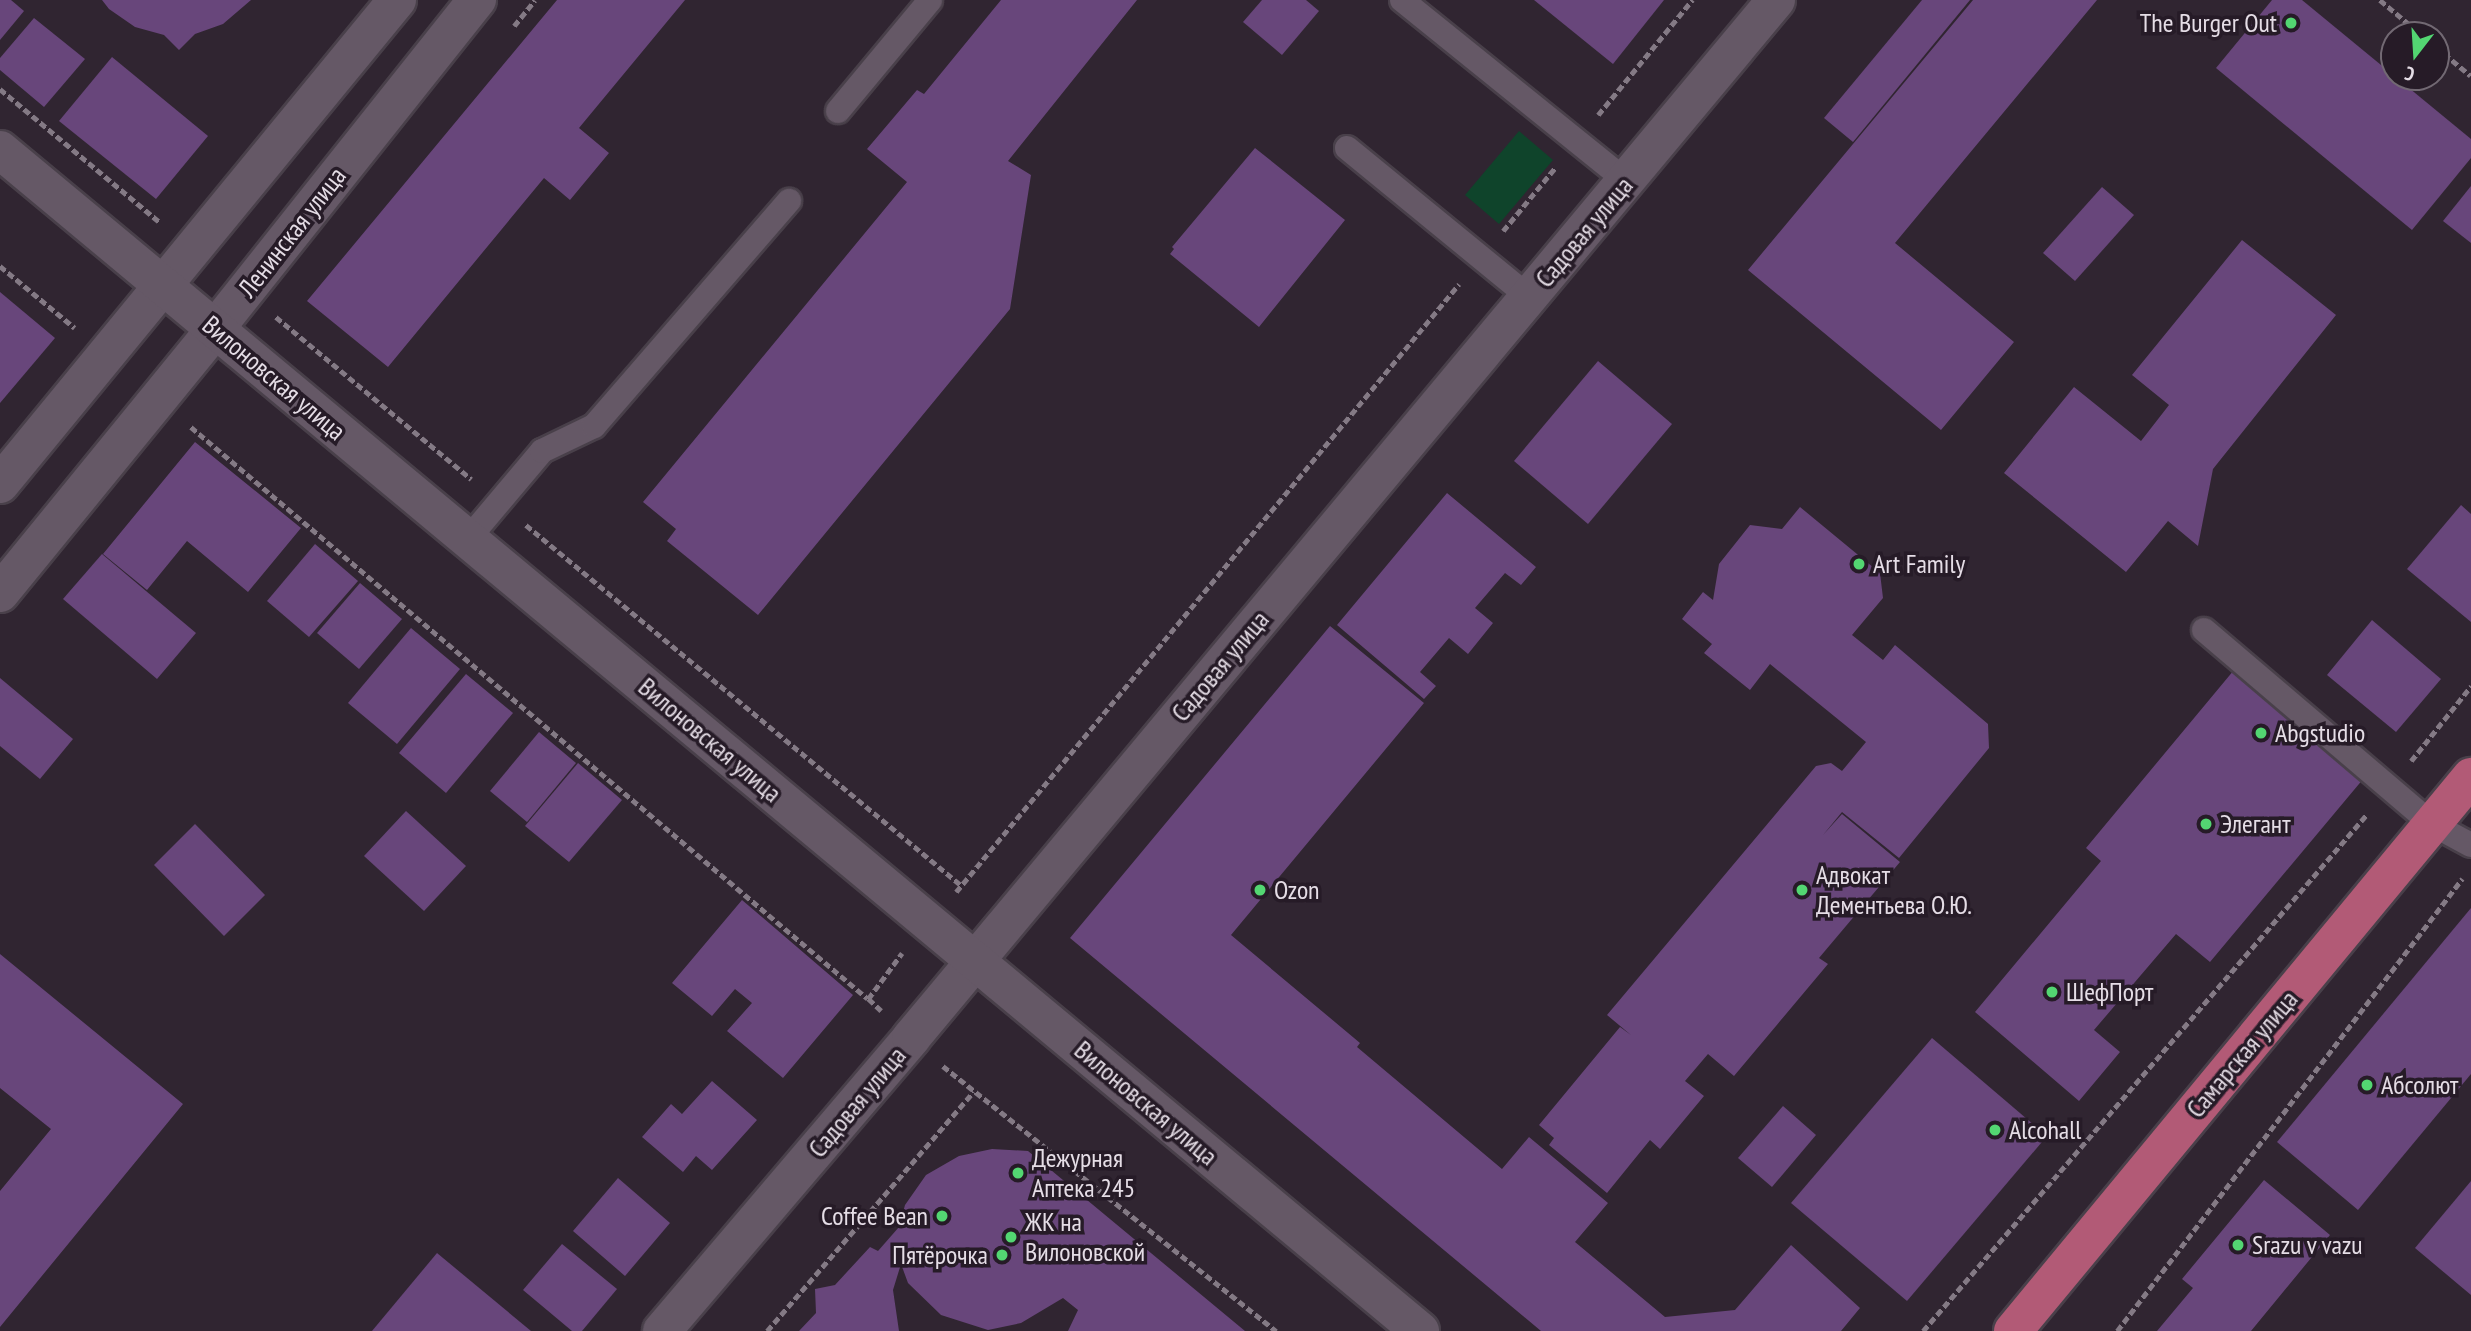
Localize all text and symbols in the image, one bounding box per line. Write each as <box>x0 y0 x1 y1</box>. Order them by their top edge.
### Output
place label: The Burger Out <box>2140 7 2277 39</box>
marker: The Burger Out <box>2283 15 2299 31</box>
north arrow <box>2380 21 2450 91</box>
text: С <box>2402 61 2417 87</box>
street label: Ленинская улица <box>232 161 352 303</box>
street label: Садовая улица <box>1529 170 1639 294</box>
street label: Вилоновская улица <box>196 309 352 447</box>
place label: Art Family <box>1873 548 1965 580</box>
marker: Art Family <box>1851 556 1867 572</box>
street label: Садовая улица <box>1165 604 1275 728</box>
street label: Вилоновская улица <box>632 671 788 809</box>
place label: Abgstudio <box>2275 717 2365 749</box>
marker: Abgstudio <box>2253 725 2269 741</box>
place label: Элегант <box>2220 808 2290 840</box>
marker: Элегант <box>2198 816 2214 832</box>
place label: Адвокат Дементьева О.Ю. <box>1816 859 1972 920</box>
place label: Ozon <box>1274 874 1320 906</box>
marker: Ozon <box>1252 882 1268 898</box>
marker: Адвокат Дементьева О.Ю. <box>1794 882 1810 898</box>
place label: ШефПорт <box>2066 976 2153 1008</box>
marker: ШефПорт <box>2044 984 2060 1000</box>
street label: Самарская улица <box>2180 984 2304 1124</box>
street label: Вилоновская улица <box>1068 1034 1224 1172</box>
street label: Садовая улица <box>802 1040 912 1164</box>
place label: Абсолют <box>2381 1069 2458 1101</box>
marker: Абсолют <box>2359 1077 2375 1093</box>
place label: Alcohall <box>2009 1114 2081 1146</box>
marker: Alcohall <box>1987 1122 2003 1138</box>
place label: Дежурная Аптека 245 <box>1032 1142 1135 1204</box>
marker: Дежурная Аптека 245 <box>1010 1165 1026 1181</box>
place label: Coffee Bean <box>821 1200 928 1232</box>
place label: ЖК на Вилоновской <box>1025 1206 1145 1268</box>
marker: Coffee Bean <box>934 1208 950 1224</box>
marker: ЖК на Вилоновской <box>1003 1229 1019 1245</box>
place label: Srazu v vazu <box>2252 1229 2364 1261</box>
marker: Srazu v vazu <box>2230 1237 2246 1253</box>
place label: Пятёрочка <box>892 1239 988 1271</box>
marker: Пятёрочка <box>994 1247 1010 1263</box>

